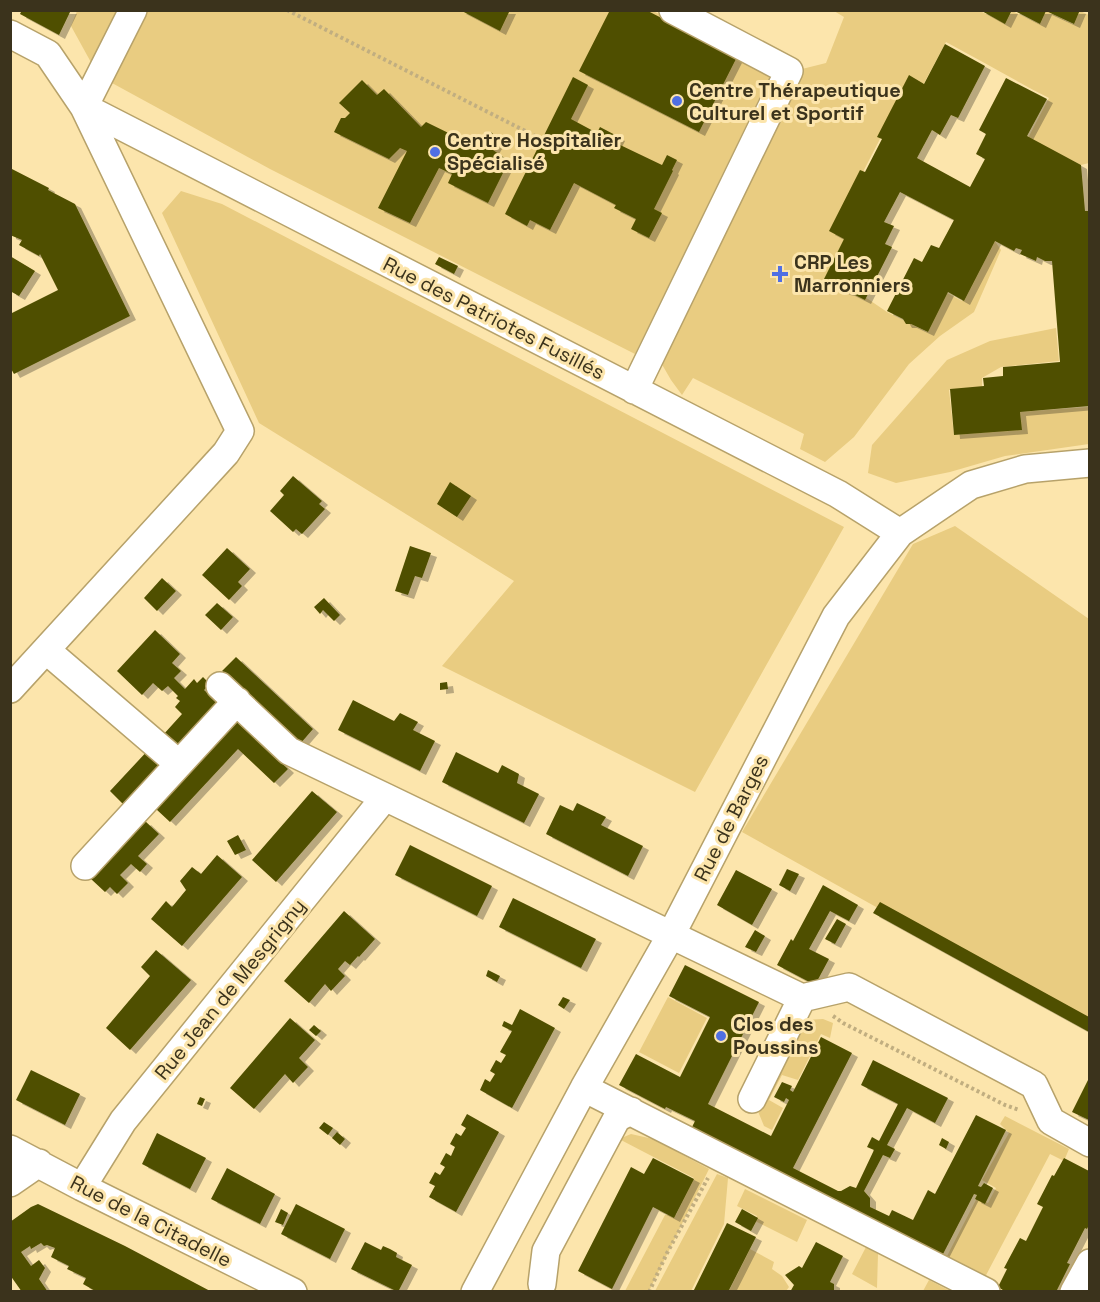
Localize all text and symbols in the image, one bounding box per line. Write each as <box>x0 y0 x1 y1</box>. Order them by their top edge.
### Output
place label: Centre Thérapeutique Culturel et Sportif <box>689 77 901 126</box>
marker: Centre Thérapeutique Culturel et Sportif <box>670 94 684 108</box>
place label: Centre Hospitalier Spécialisé <box>447 127 622 176</box>
marker: Centre Hospitalier Spécialisé <box>428 145 442 159</box>
place label: CRP Les Marronniers <box>794 249 911 298</box>
street label: Rue des Patriotes Fusillés <box>379 251 609 385</box>
marker: CRP Les Marronniers <box>771 265 789 283</box>
street label: Rue de Barges <box>688 750 774 886</box>
street label: Rue Jean de Mesgrigny <box>149 893 311 1085</box>
place label: Clos des Poussins <box>733 1011 818 1060</box>
marker: Clos des Poussins <box>714 1029 728 1043</box>
street label: Rue de la Citadelle <box>66 1169 236 1273</box>

